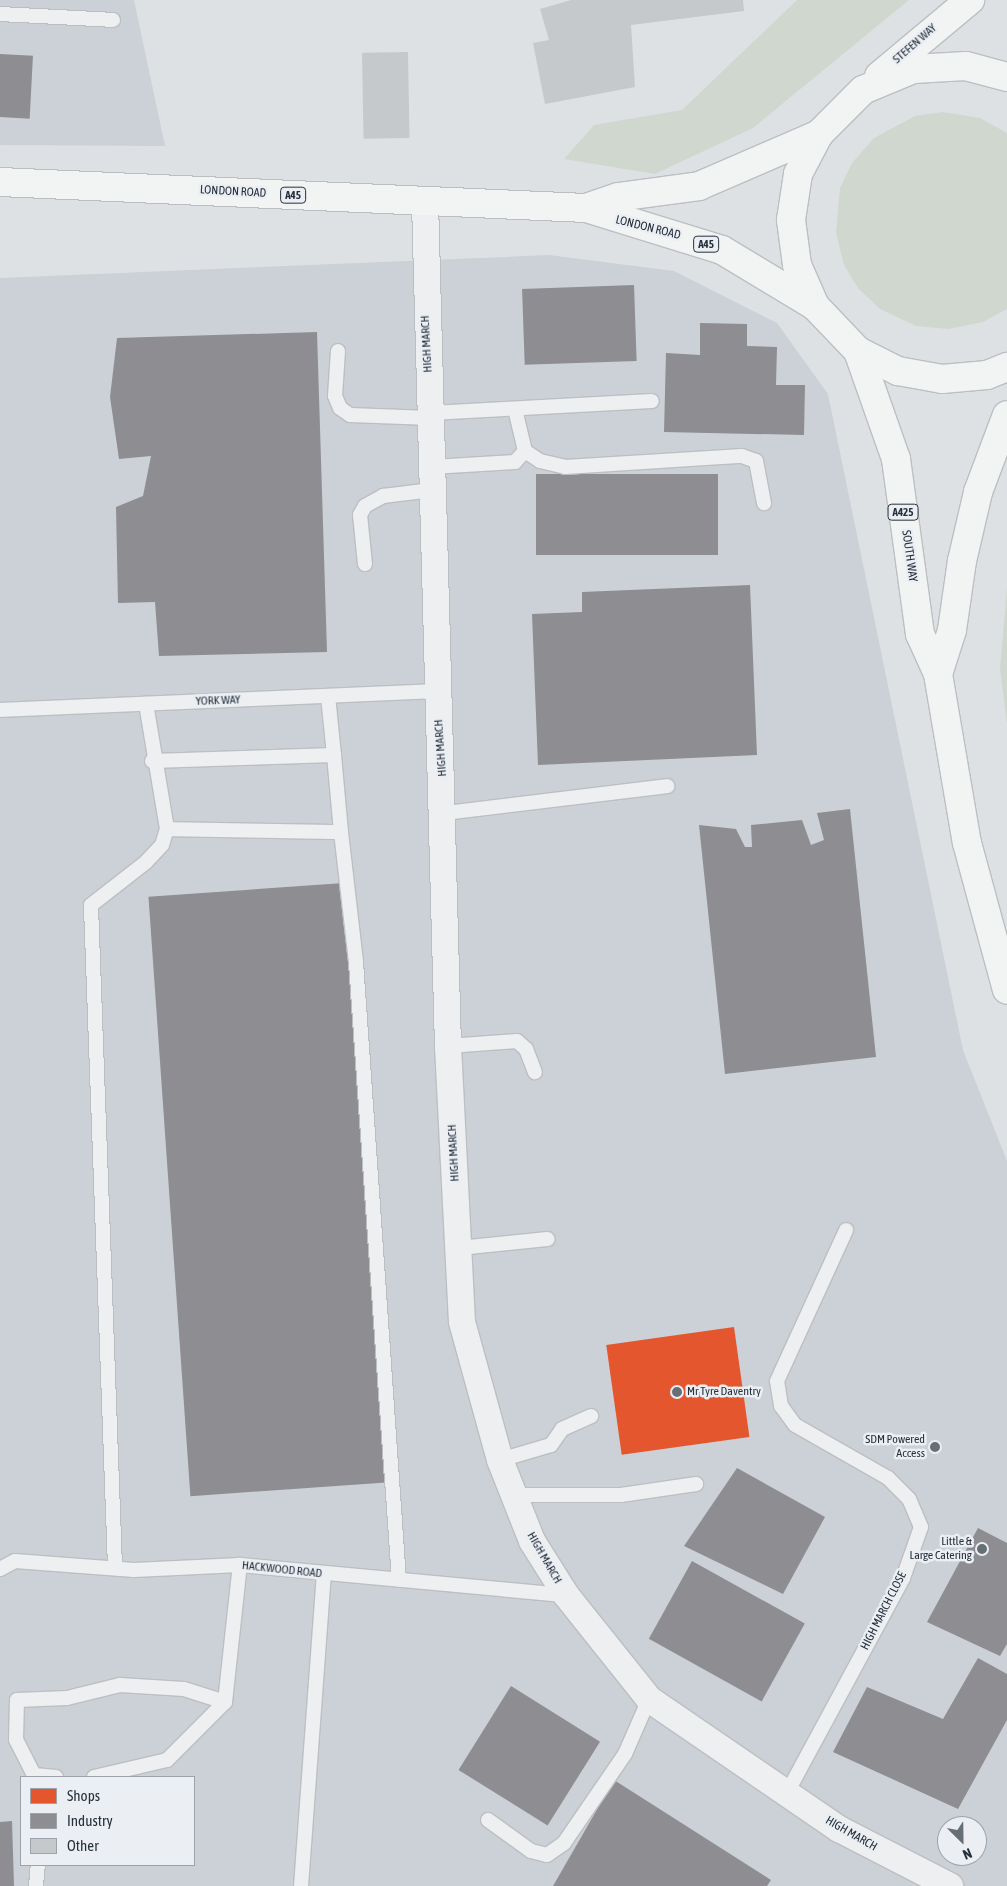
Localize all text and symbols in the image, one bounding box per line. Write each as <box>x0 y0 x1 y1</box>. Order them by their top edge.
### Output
street label: STEFEN WAY <box>890 21 940 67</box>
street label: LONDON ROAD <box>199 183 267 201</box>
road number: A45 <box>279 186 307 204</box>
street label: LONDON ROAD <box>614 213 682 243</box>
road number: A45 <box>692 235 720 252</box>
street label: HIGH MARCH <box>418 315 436 373</box>
road number: A425 <box>887 504 919 520</box>
street label: SOUTH WAY <box>898 529 920 583</box>
street label: YORK WAY <box>195 693 241 709</box>
street label: HIGH MARCH <box>432 719 450 777</box>
street label: HIGH MARCH <box>445 1124 463 1182</box>
place label: Mr Tyre Daventry <box>687 1385 761 1399</box>
marker: Mr Tyre Daventry <box>671 1386 683 1398</box>
place label: SDM Powered Access <box>865 1433 925 1461</box>
marker: SDM Powered Access <box>929 1441 941 1453</box>
street label: HIGH MARCH <box>523 1530 565 1586</box>
place label: Little & Large Catering <box>910 1535 972 1563</box>
marker: Little & Large Catering <box>976 1543 988 1555</box>
street label: HACKWOOD ROAD <box>241 1559 323 1581</box>
street label: HIGH MARCH CLOSE <box>858 1570 910 1652</box>
legend <box>20 1776 195 1866</box>
text: Shops <box>67 1787 100 1804</box>
text: Industry <box>67 1812 113 1829</box>
street label: HIGH MARCH <box>823 1813 879 1855</box>
north arrow <box>937 1816 987 1866</box>
text: Other <box>67 1837 99 1854</box>
text: N <box>961 1845 974 1863</box>

